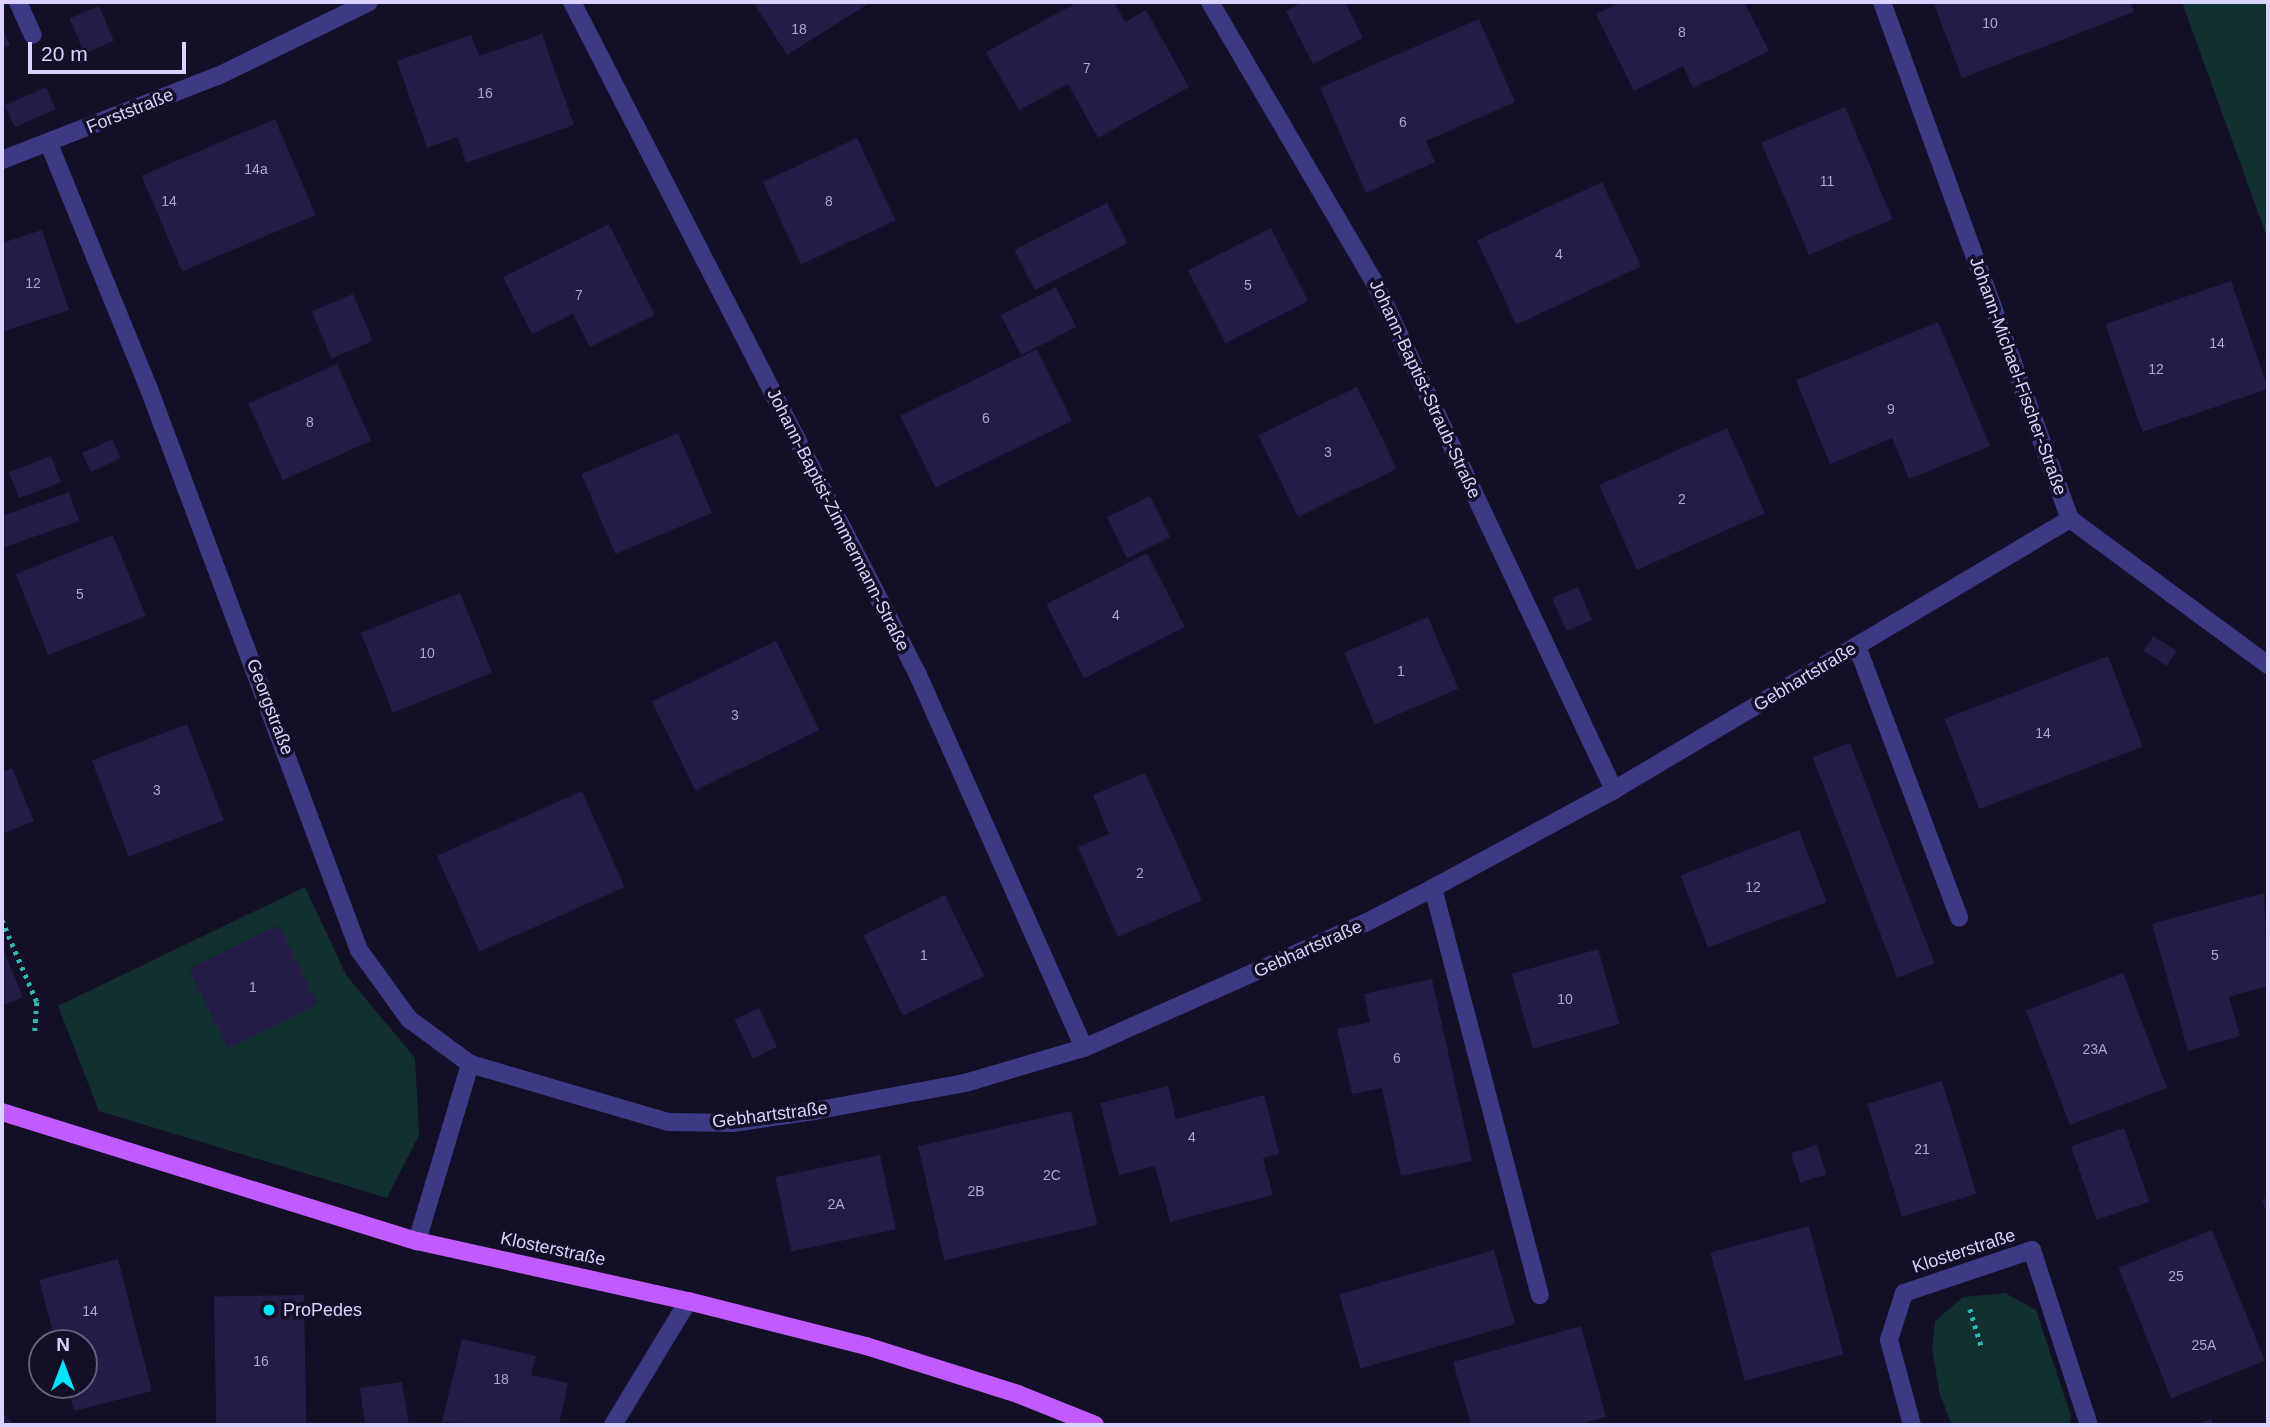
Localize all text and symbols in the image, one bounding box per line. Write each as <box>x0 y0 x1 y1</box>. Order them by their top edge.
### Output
house number: 10 <box>1982 15 1998 31</box>
house number: 18 <box>791 21 807 37</box>
house number: 8 <box>1678 24 1686 40</box>
scale bar <box>32 28 189 72</box>
text: 20 m <box>41 42 88 65</box>
house number: 7 <box>1083 60 1091 76</box>
street label: Forststraße <box>83 84 177 138</box>
house number: 16 <box>477 85 493 101</box>
house number: 6 <box>1399 114 1407 130</box>
house number: 14a <box>244 161 268 177</box>
house number: 11 <box>1820 173 1834 189</box>
house number: 14 <box>161 193 177 209</box>
house number: 8 <box>825 193 833 209</box>
house number: 4 <box>1555 246 1563 262</box>
street label: Johann-Michael-Fischer-Straße <box>1965 254 2071 498</box>
house number: 12 <box>25 275 41 291</box>
street label: Johann-Baptist-Straub-Straße <box>1365 276 1485 502</box>
house number: 5 <box>1244 277 1252 293</box>
house number: 7 <box>575 287 583 303</box>
house number: 14 <box>2209 335 2225 351</box>
house number: 12 <box>2148 361 2164 377</box>
street label: Johann-Baptist-Zimmermann-Straße <box>762 385 914 655</box>
house number: 9 <box>1887 401 1895 417</box>
house number: 6 <box>982 410 990 426</box>
house number: 8 <box>306 414 314 430</box>
house number: 3 <box>1324 444 1332 460</box>
house number: 2 <box>1678 491 1686 507</box>
house number: 5 <box>76 586 84 602</box>
house number: 4 <box>1112 607 1120 623</box>
street label: Gebhartstraße <box>1750 638 1860 716</box>
house number: 10 <box>419 645 435 661</box>
street label: Georgstraße <box>242 656 298 758</box>
house number: 1 <box>1397 663 1405 679</box>
house number: 3 <box>731 707 739 723</box>
house number: 14 <box>2035 725 2051 741</box>
house number: 3 <box>153 782 161 798</box>
house number: 2 <box>1136 865 1144 881</box>
house number: 12 <box>1745 879 1761 895</box>
street label: Gebhartstraße <box>1251 916 1365 982</box>
house number: 1 <box>920 947 928 963</box>
house number: 5 <box>2211 947 2219 963</box>
house number: 1 <box>249 979 257 995</box>
house number: 10 <box>1557 991 1573 1007</box>
house number: 23A <box>2083 1041 2107 1057</box>
house number: 6 <box>1393 1050 1401 1066</box>
street label: Gebhartstraße <box>711 1097 829 1133</box>
house number: 4 <box>1188 1129 1196 1145</box>
house number: 21 <box>1914 1141 1930 1157</box>
house number: 2C <box>1043 1167 1061 1183</box>
house number: 2B <box>967 1183 985 1199</box>
house number: 2A <box>827 1196 845 1212</box>
street label: Klosterstraße <box>1910 1224 2018 1278</box>
street label: Klosterstraße <box>498 1227 608 1271</box>
house number: 25 <box>2168 1268 2184 1284</box>
place label: ProPedes <box>283 1299 362 1321</box>
marker: ProPedes <box>261 1302 277 1318</box>
house number: 14 <box>82 1303 98 1319</box>
north arrow <box>28 1329 98 1399</box>
text: N <box>56 1334 70 1355</box>
house number: 25A <box>2192 1337 2216 1353</box>
house number: 16 <box>253 1353 269 1369</box>
house number: 18 <box>493 1371 509 1387</box>

